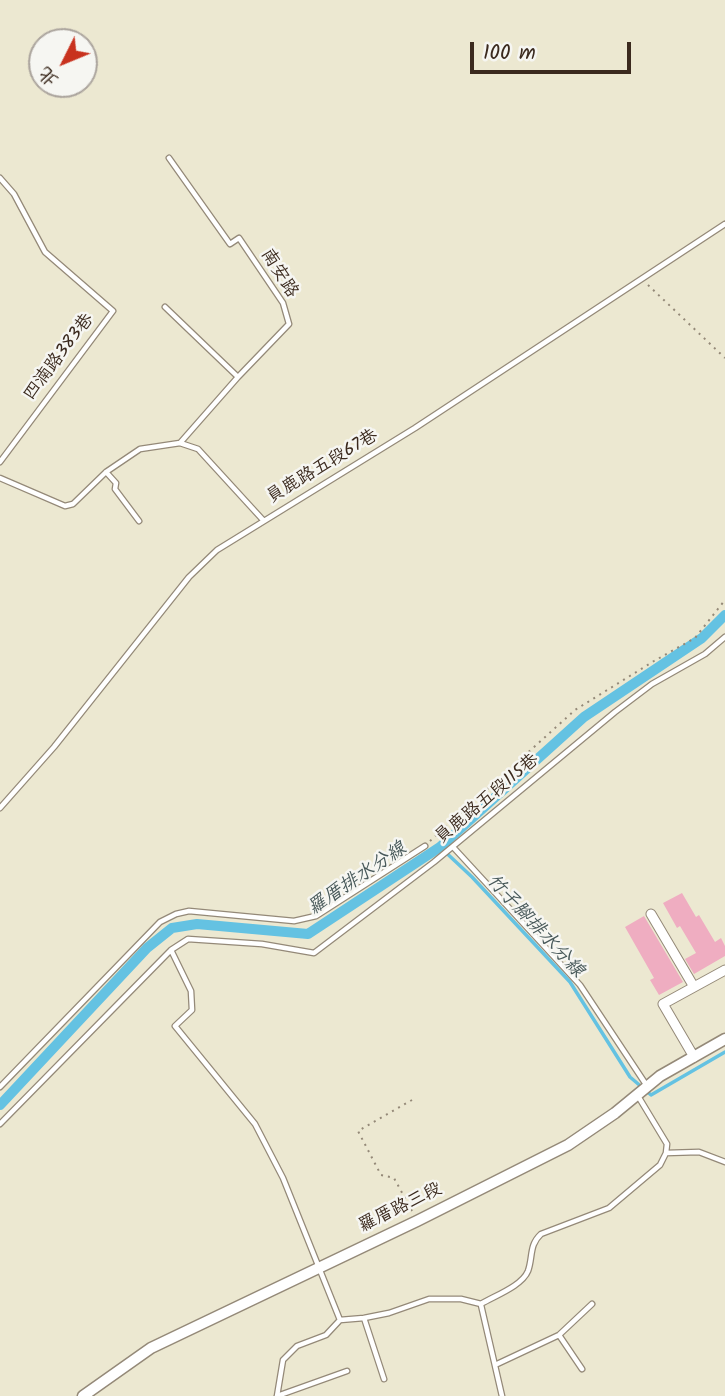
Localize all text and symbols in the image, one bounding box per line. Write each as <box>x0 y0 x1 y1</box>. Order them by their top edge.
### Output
north arrow <box>28 28 98 98</box>
scale bar <box>473 28 634 72</box>
text: 100 m <box>483 37 536 70</box>
text: 北 <box>32 59 67 93</box>
street label: 南安路 <box>255 245 301 303</box>
street label: 四湳路383巷 <box>20 310 100 406</box>
street label: 員鹿路五段67巷 <box>263 426 383 510</box>
street label: 員鹿路五段115巷 <box>432 750 544 850</box>
water label: 羅厝排水分線 <box>304 839 412 921</box>
water label: 竹子腳排水分線 <box>480 871 588 983</box>
street label: 羅厝路三段 <box>356 1180 446 1238</box>

